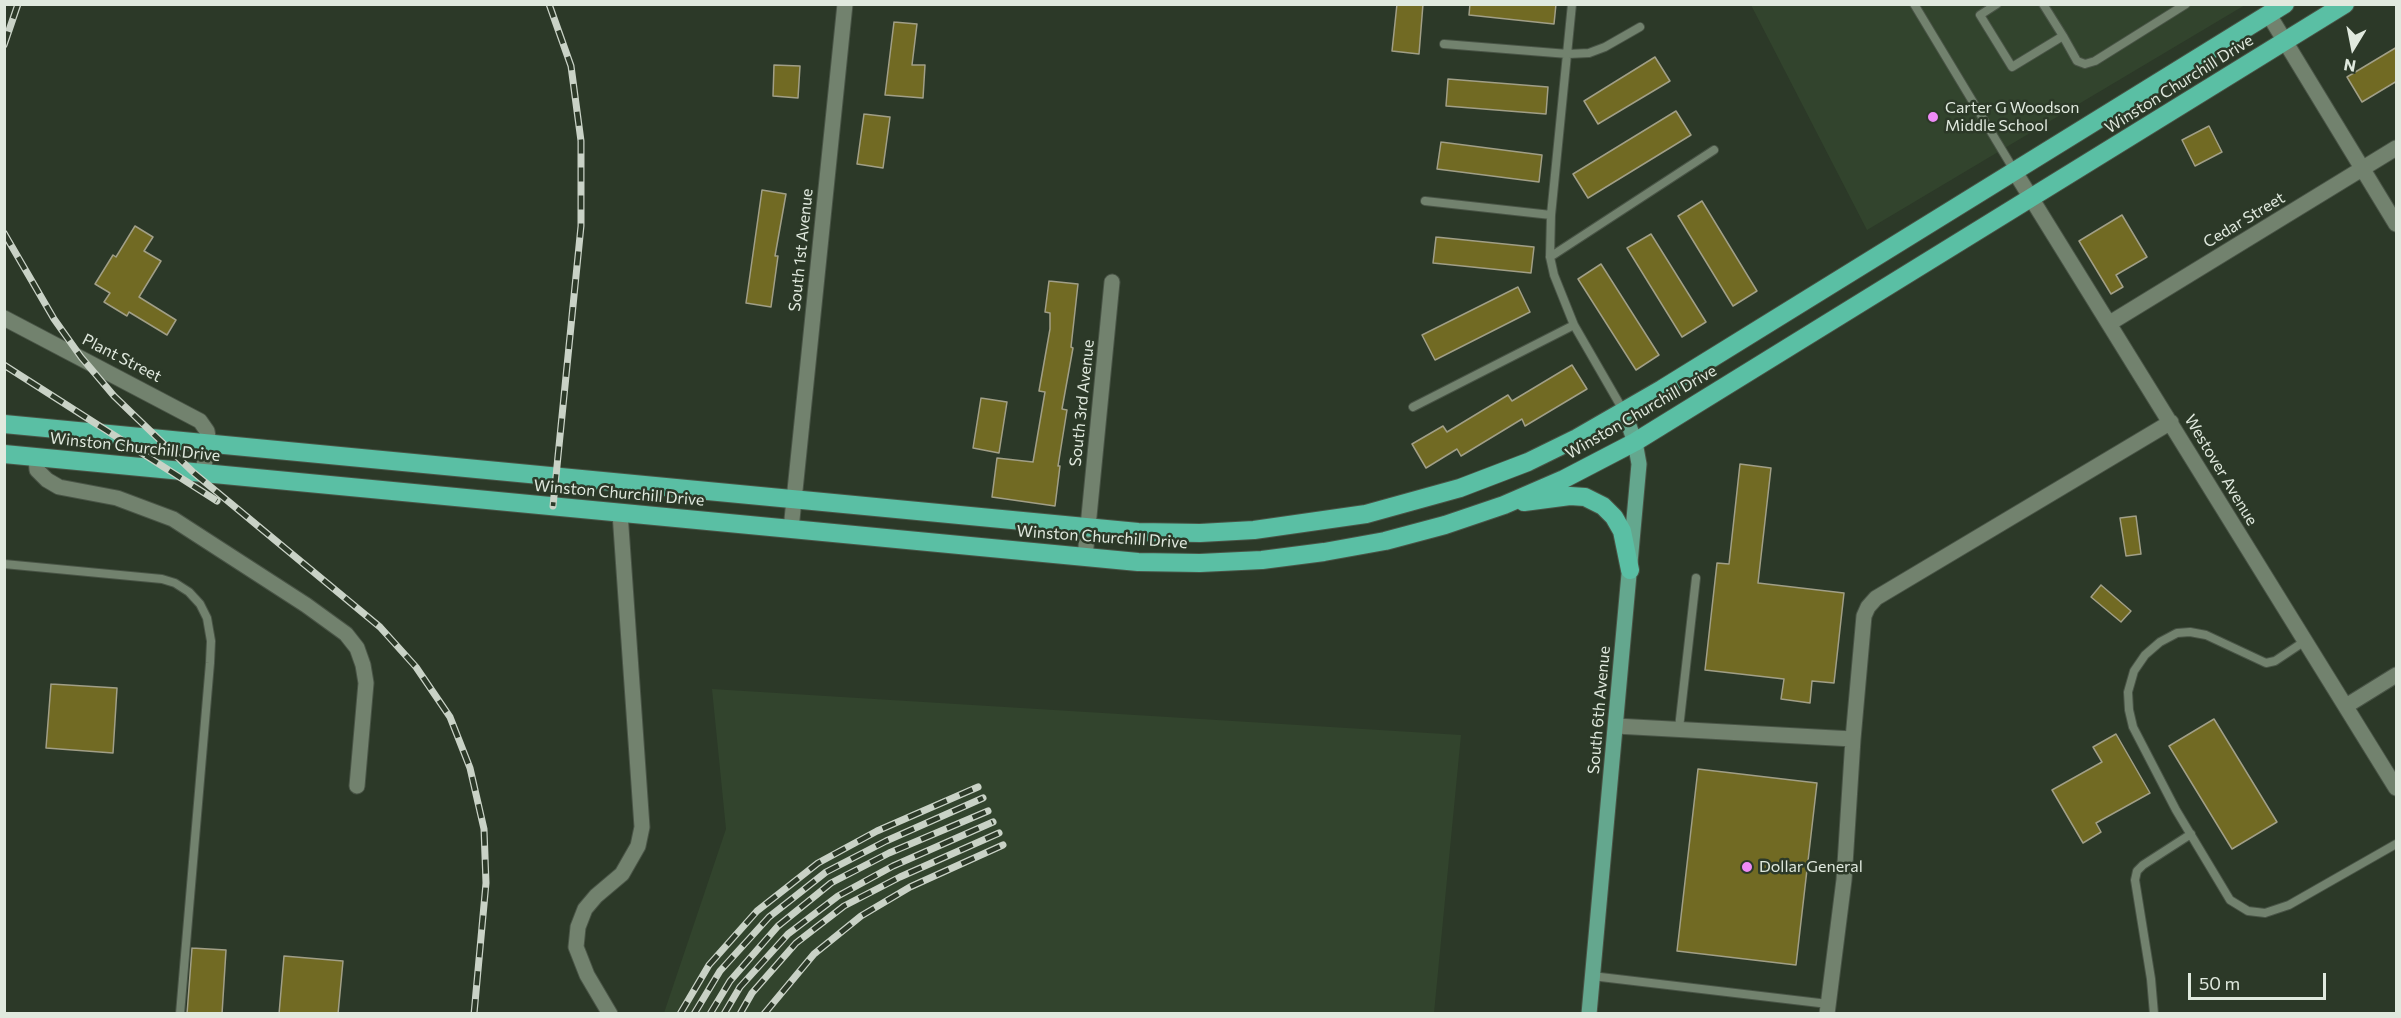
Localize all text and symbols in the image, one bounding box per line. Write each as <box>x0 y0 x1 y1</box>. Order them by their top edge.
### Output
north arrow <box>2323 18 2383 78</box>
street label: Winston Churchill Drive <box>2101 30 2257 138</box>
text: N <box>2342 56 2357 77</box>
place label: Carter G Woodson Middle School <box>1945 98 2079 136</box>
marker: Carter G Woodson Middle School <box>1926 110 1940 124</box>
street label: South 1st Avenue <box>785 187 817 313</box>
street label: Cedar Street <box>2200 188 2288 252</box>
street label: Plant Street <box>79 330 165 386</box>
street label: South 3rd Avenue <box>1066 339 1098 467</box>
street label: Winston Churchill Drive <box>1562 361 1720 463</box>
street label: Westover Avenue <box>2180 411 2262 529</box>
street label: Winston Churchill Drive <box>49 429 221 465</box>
street label: Winston Churchill Drive <box>533 476 705 510</box>
street label: Winston Churchill Drive <box>1016 521 1188 553</box>
street label: South 6th Avenue <box>1584 645 1614 775</box>
place label: Dollar General <box>1759 857 1863 877</box>
marker: Dollar General <box>1740 860 1754 874</box>
scale bar <box>2191 961 2329 999</box>
text: 50 m <box>2199 972 2240 994</box>

